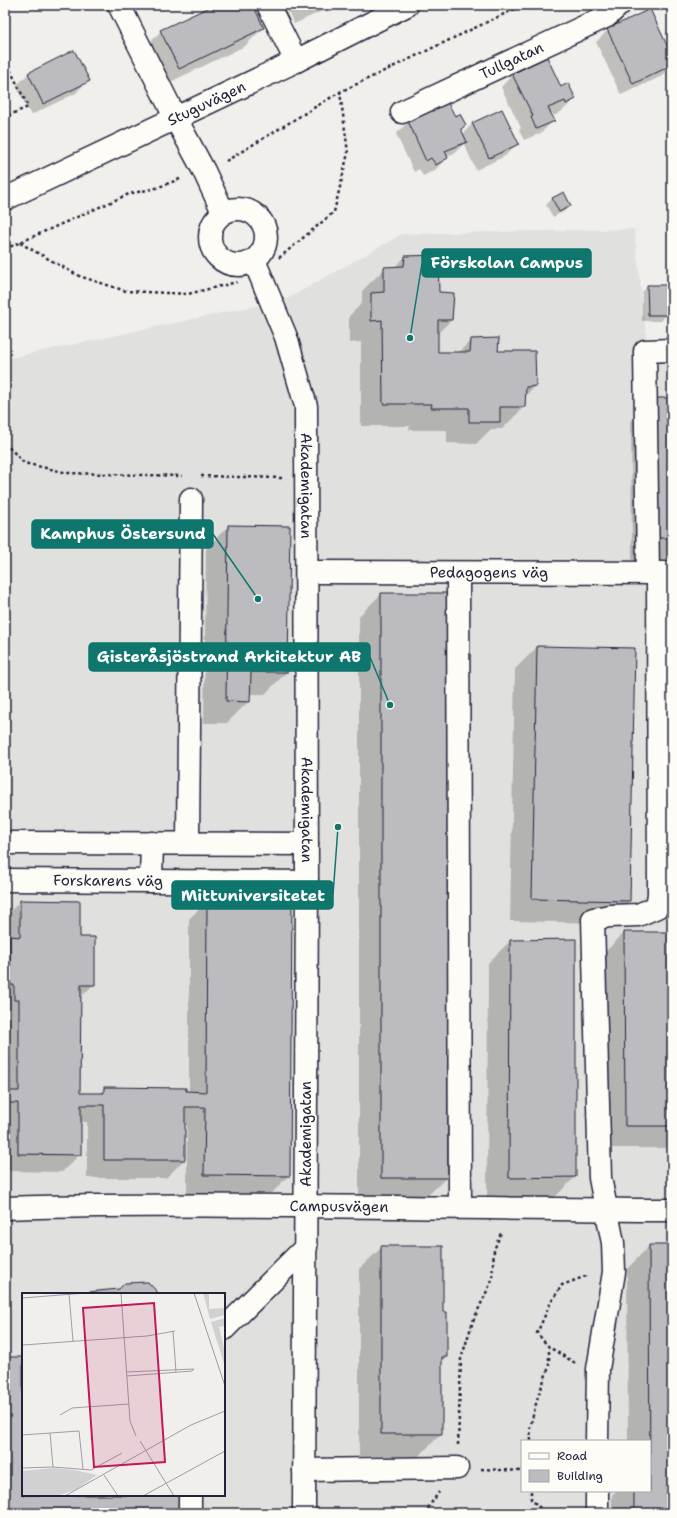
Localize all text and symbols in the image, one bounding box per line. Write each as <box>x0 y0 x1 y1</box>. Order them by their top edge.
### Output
street label: Tullgatan <box>476 37 547 84</box>
street label: Stuguvägen <box>164 76 249 131</box>
callout: Förskolan Campus <box>422 249 591 277</box>
text: Förskolan Campus <box>431 252 583 273</box>
street label: Akademigatan <box>296 433 316 539</box>
callout: Kamphus Östersund <box>32 520 213 548</box>
text: Kamphus Östersund <box>40 523 206 544</box>
street label: Pedagogens väg <box>430 562 548 583</box>
callout: Gisteråsjöstrand Arkitektur AB <box>89 643 370 671</box>
text: Gisteråsjöstrand Arkitektur AB <box>97 646 361 667</box>
street label: Akademigatan <box>297 757 317 863</box>
street label: Forskarens väg <box>53 870 163 891</box>
callout: Mittuniversitetet <box>172 881 333 909</box>
text: Mittuniversitetet <box>181 885 325 906</box>
street label: Akademigatan <box>296 1081 316 1187</box>
street label: Campusvägen <box>289 1196 389 1217</box>
inset map <box>22 1293 225 1496</box>
legend <box>521 1440 651 1492</box>
text: Road <box>557 1448 588 1464</box>
text: Building <box>557 1468 603 1484</box>

